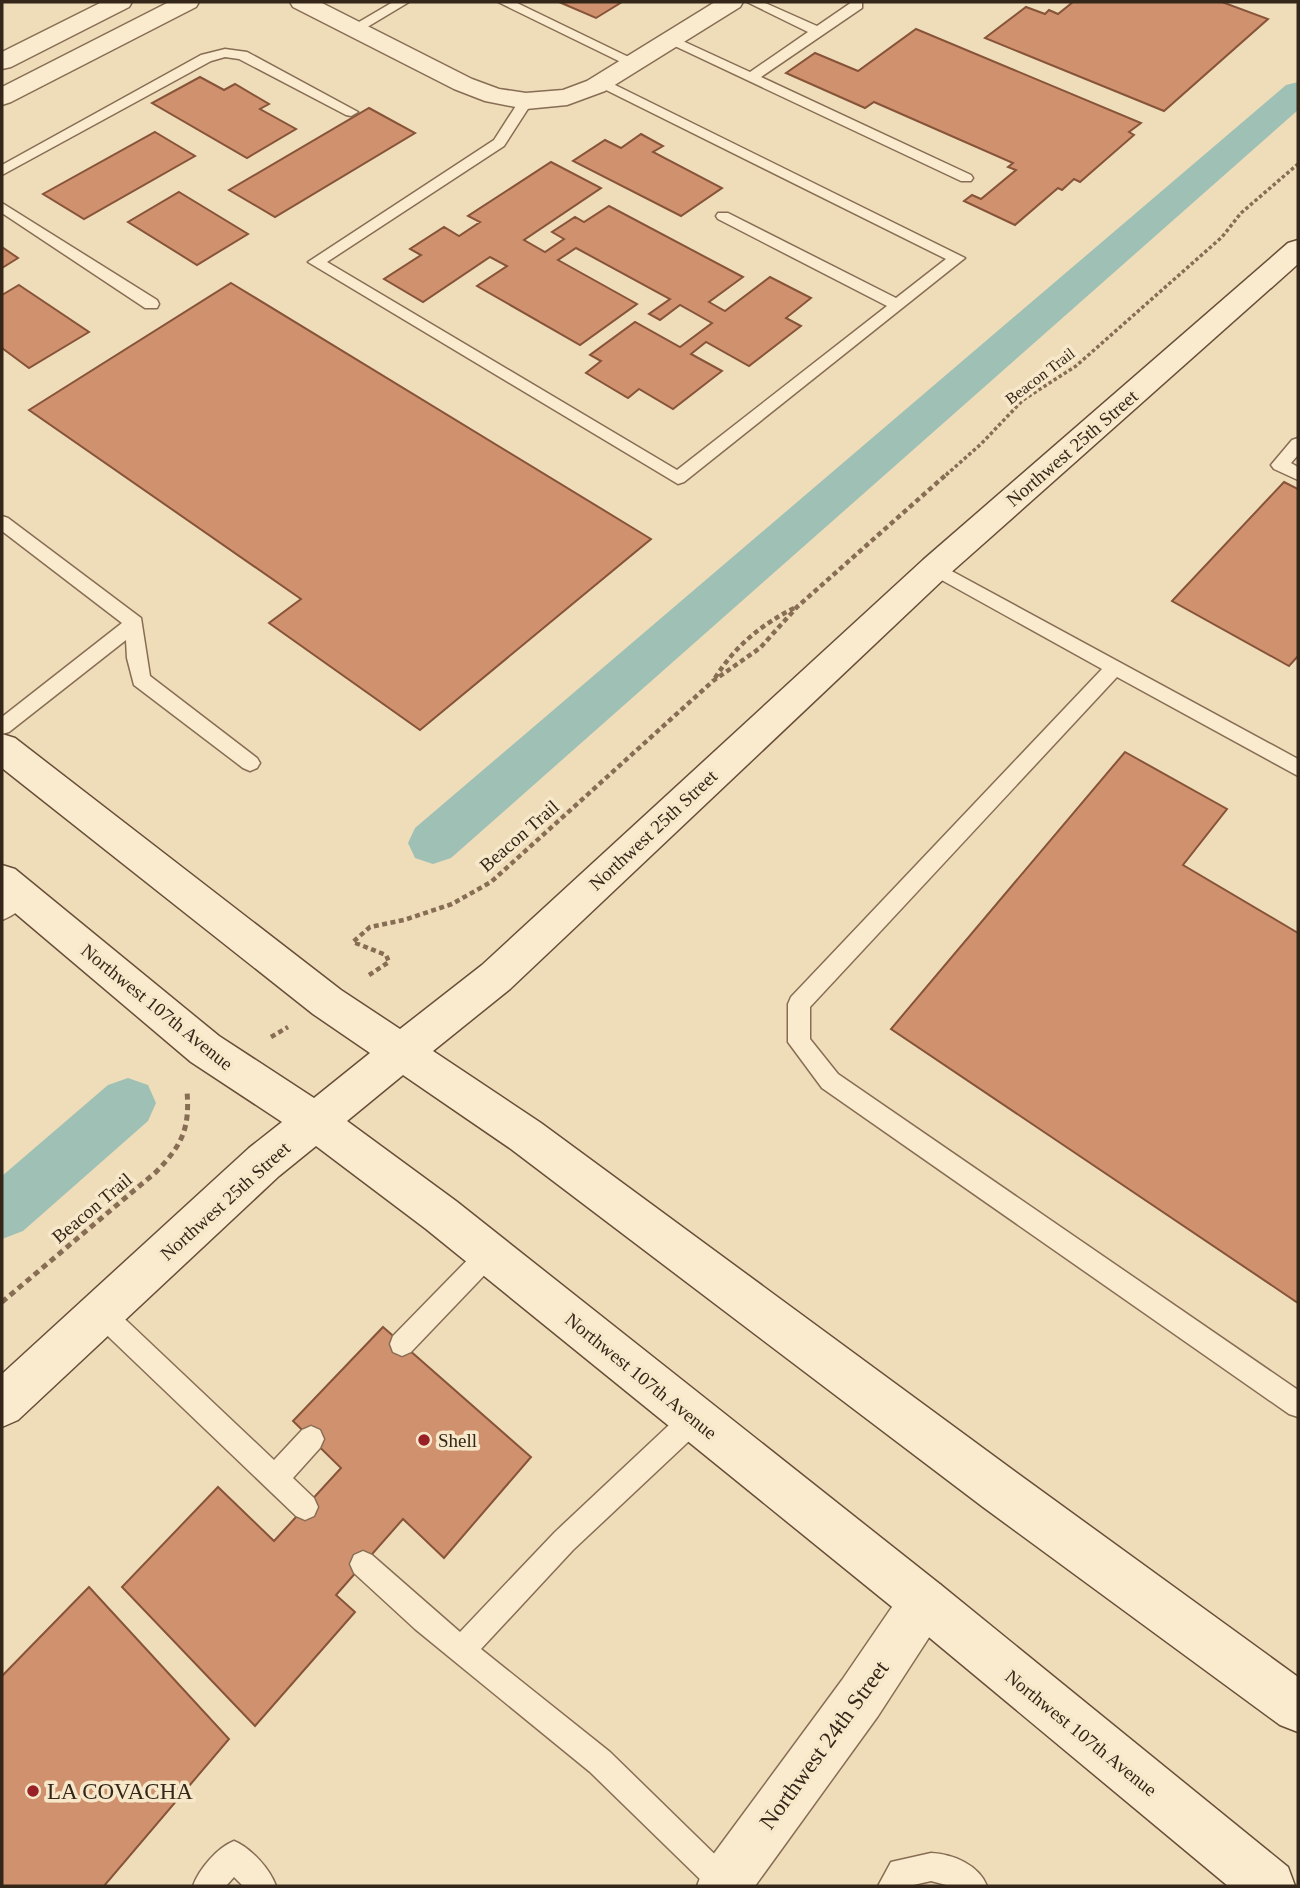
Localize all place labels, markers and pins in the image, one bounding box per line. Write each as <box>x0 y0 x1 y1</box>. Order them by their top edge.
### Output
place label: Shell <box>438 1430 477 1451</box>
marker: Shell <box>416 1432 432 1448</box>
place label: LA COVACHA <box>47 1779 193 1804</box>
marker: LA COVACHA <box>25 1783 41 1799</box>

